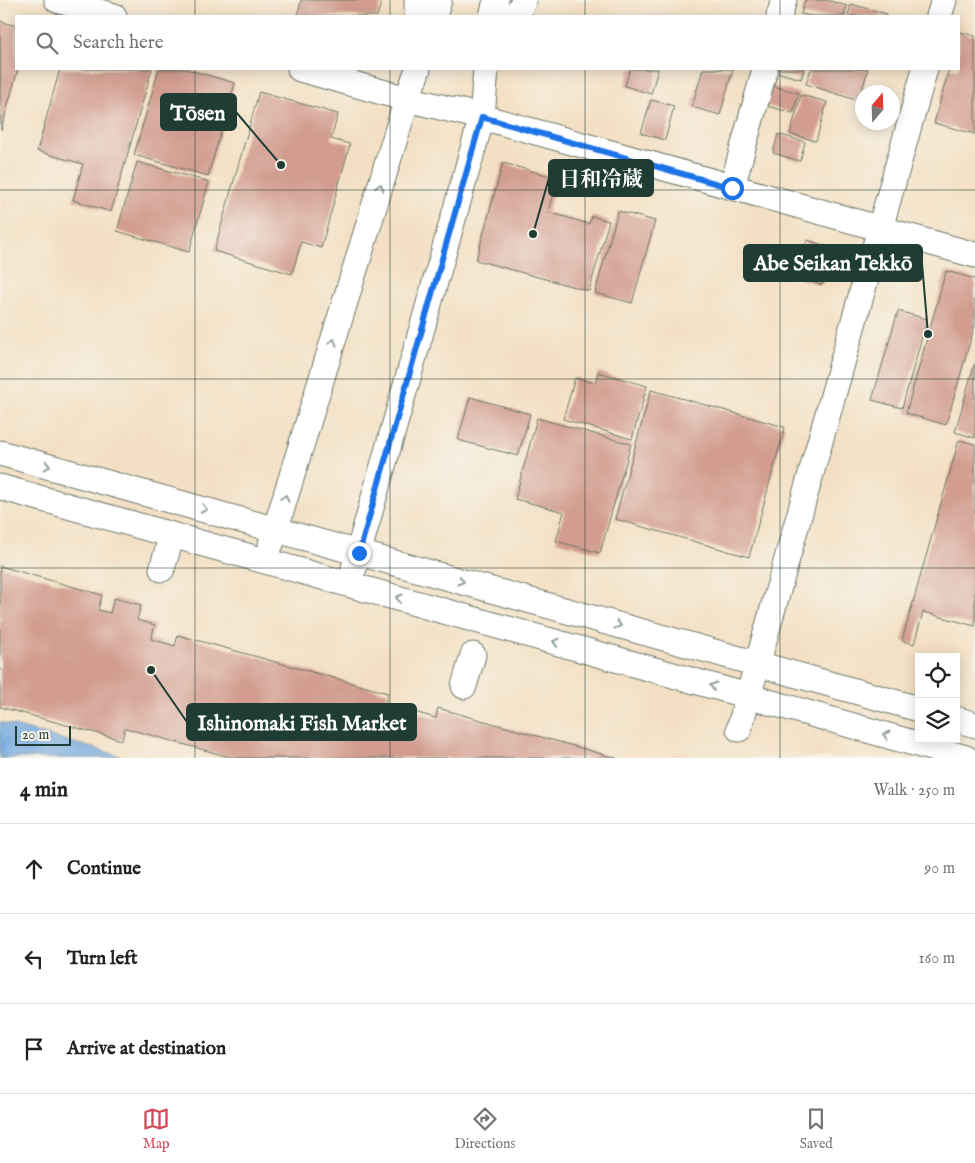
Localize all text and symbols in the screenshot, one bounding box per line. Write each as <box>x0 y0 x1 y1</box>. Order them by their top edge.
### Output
search box <box>15 15 960 70</box>
icon: search <box>33 29 61 57</box>
text: Search here <box>73 31 164 55</box>
north arrow <box>855 85 900 130</box>
callout: Tōsen <box>161 94 236 130</box>
text: Tōsen <box>170 101 225 128</box>
callout: 日和冷蔵 <box>549 160 653 196</box>
text: 日和冷蔵 <box>559 167 643 194</box>
route start <box>721 177 744 200</box>
one-way arrow <box>374 183 384 191</box>
callout: Abe Seikan Tekkō <box>744 245 922 281</box>
text: Abe Seikan Tekkō <box>753 251 913 278</box>
one-way arrow <box>327 339 337 347</box>
one-way arrow <box>43 460 51 471</box>
one-way arrow <box>280 494 290 502</box>
one-way arrow <box>199 504 207 514</box>
route end <box>348 542 371 565</box>
one-way arrow <box>457 576 465 586</box>
one-way arrow <box>396 594 404 604</box>
one-way arrow <box>613 619 622 630</box>
one-way arrow <box>552 637 560 648</box>
map controls <box>915 653 960 743</box>
button: locate <box>915 653 960 698</box>
one-way arrow <box>709 681 717 691</box>
button: layers <box>915 698 960 743</box>
callout: Ishinomaki Fish Market <box>187 704 416 740</box>
text: Ishinomaki Fish Market <box>198 711 407 738</box>
scale bar <box>15 723 71 746</box>
text: 20 m <box>22 726 49 744</box>
one-way arrow <box>881 730 890 741</box>
text: 4 min <box>20 777 68 804</box>
text: Walk · 250 m <box>873 781 955 801</box>
icon: ahead <box>20 855 48 883</box>
text: Continue <box>67 857 141 881</box>
text: 90 m <box>924 859 955 879</box>
icon: left <box>20 945 48 973</box>
text: Turn left <box>67 947 138 971</box>
text: 160 m <box>919 949 955 969</box>
icon: arrive <box>20 1035 48 1063</box>
text: Arrive at destination <box>67 1037 226 1061</box>
tab: Map <box>142 1105 170 1153</box>
tab: Directions <box>454 1105 515 1153</box>
tab: Saved <box>800 1105 833 1153</box>

